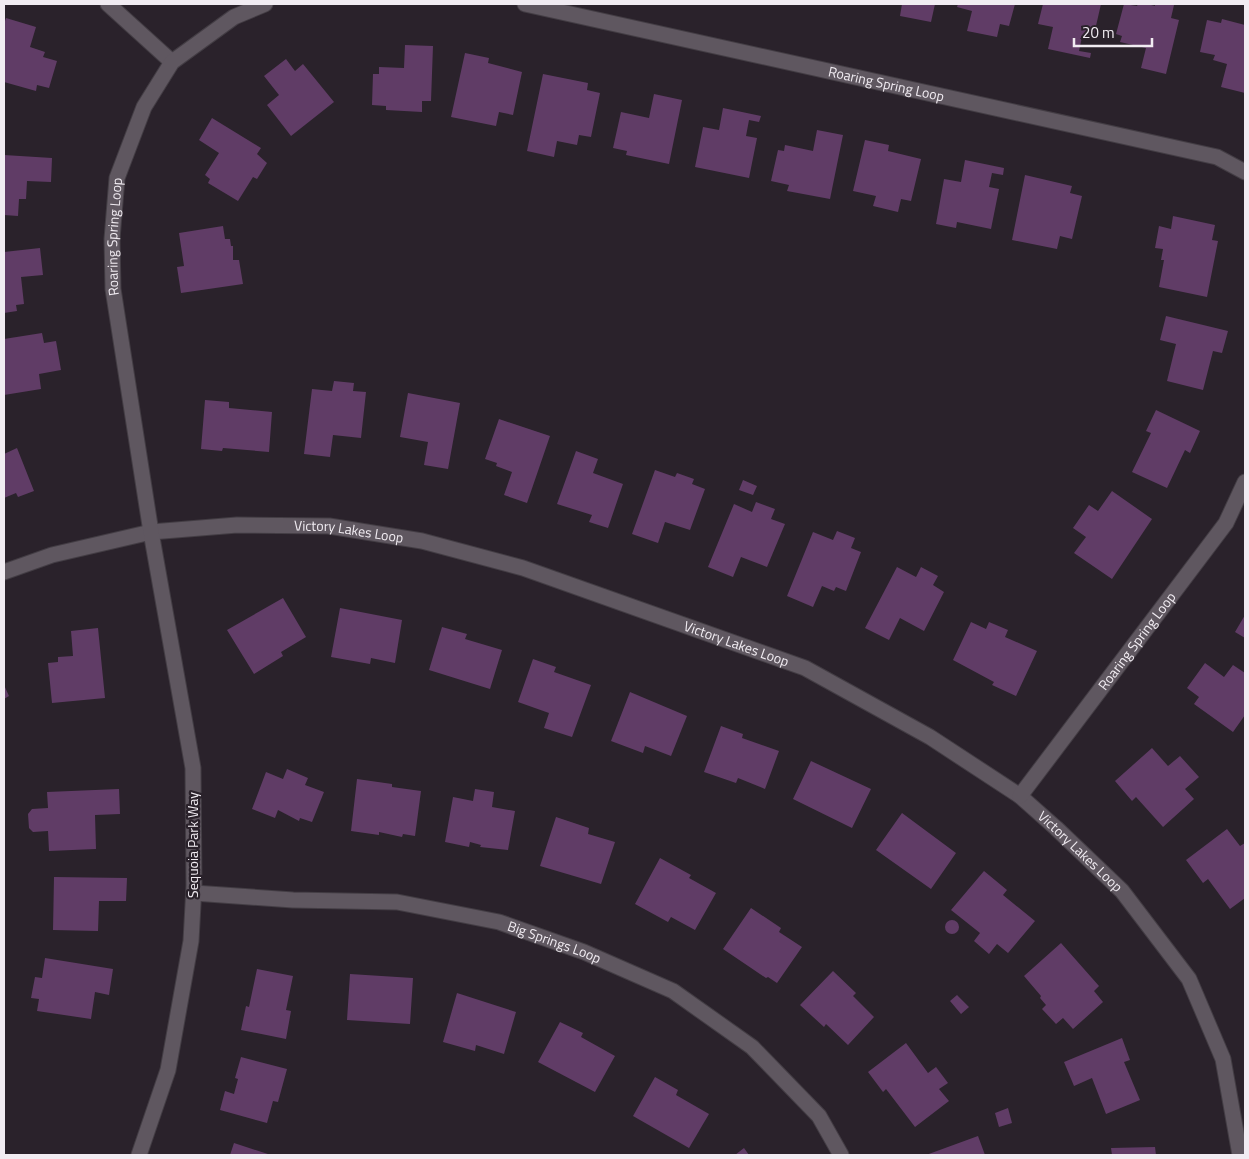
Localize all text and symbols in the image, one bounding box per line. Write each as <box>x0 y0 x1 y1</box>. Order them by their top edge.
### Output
scale bar <box>1074 15 1152 47</box>
text: 20 m <box>1082 21 1115 44</box>
street label: Roaring Spring Loop <box>826 60 946 106</box>
street label: Roaring Spring Loop <box>101 177 127 297</box>
street label: Victory Lakes Loop <box>294 515 405 548</box>
street label: Roaring Spring Loop <box>1092 587 1180 694</box>
street label: Victory Lakes Loop <box>681 615 792 672</box>
street label: Sequoia Park Way <box>182 792 203 898</box>
street label: Victory Lakes Loop <box>1033 806 1128 896</box>
street label: Big Springs Loop <box>505 915 605 968</box>

